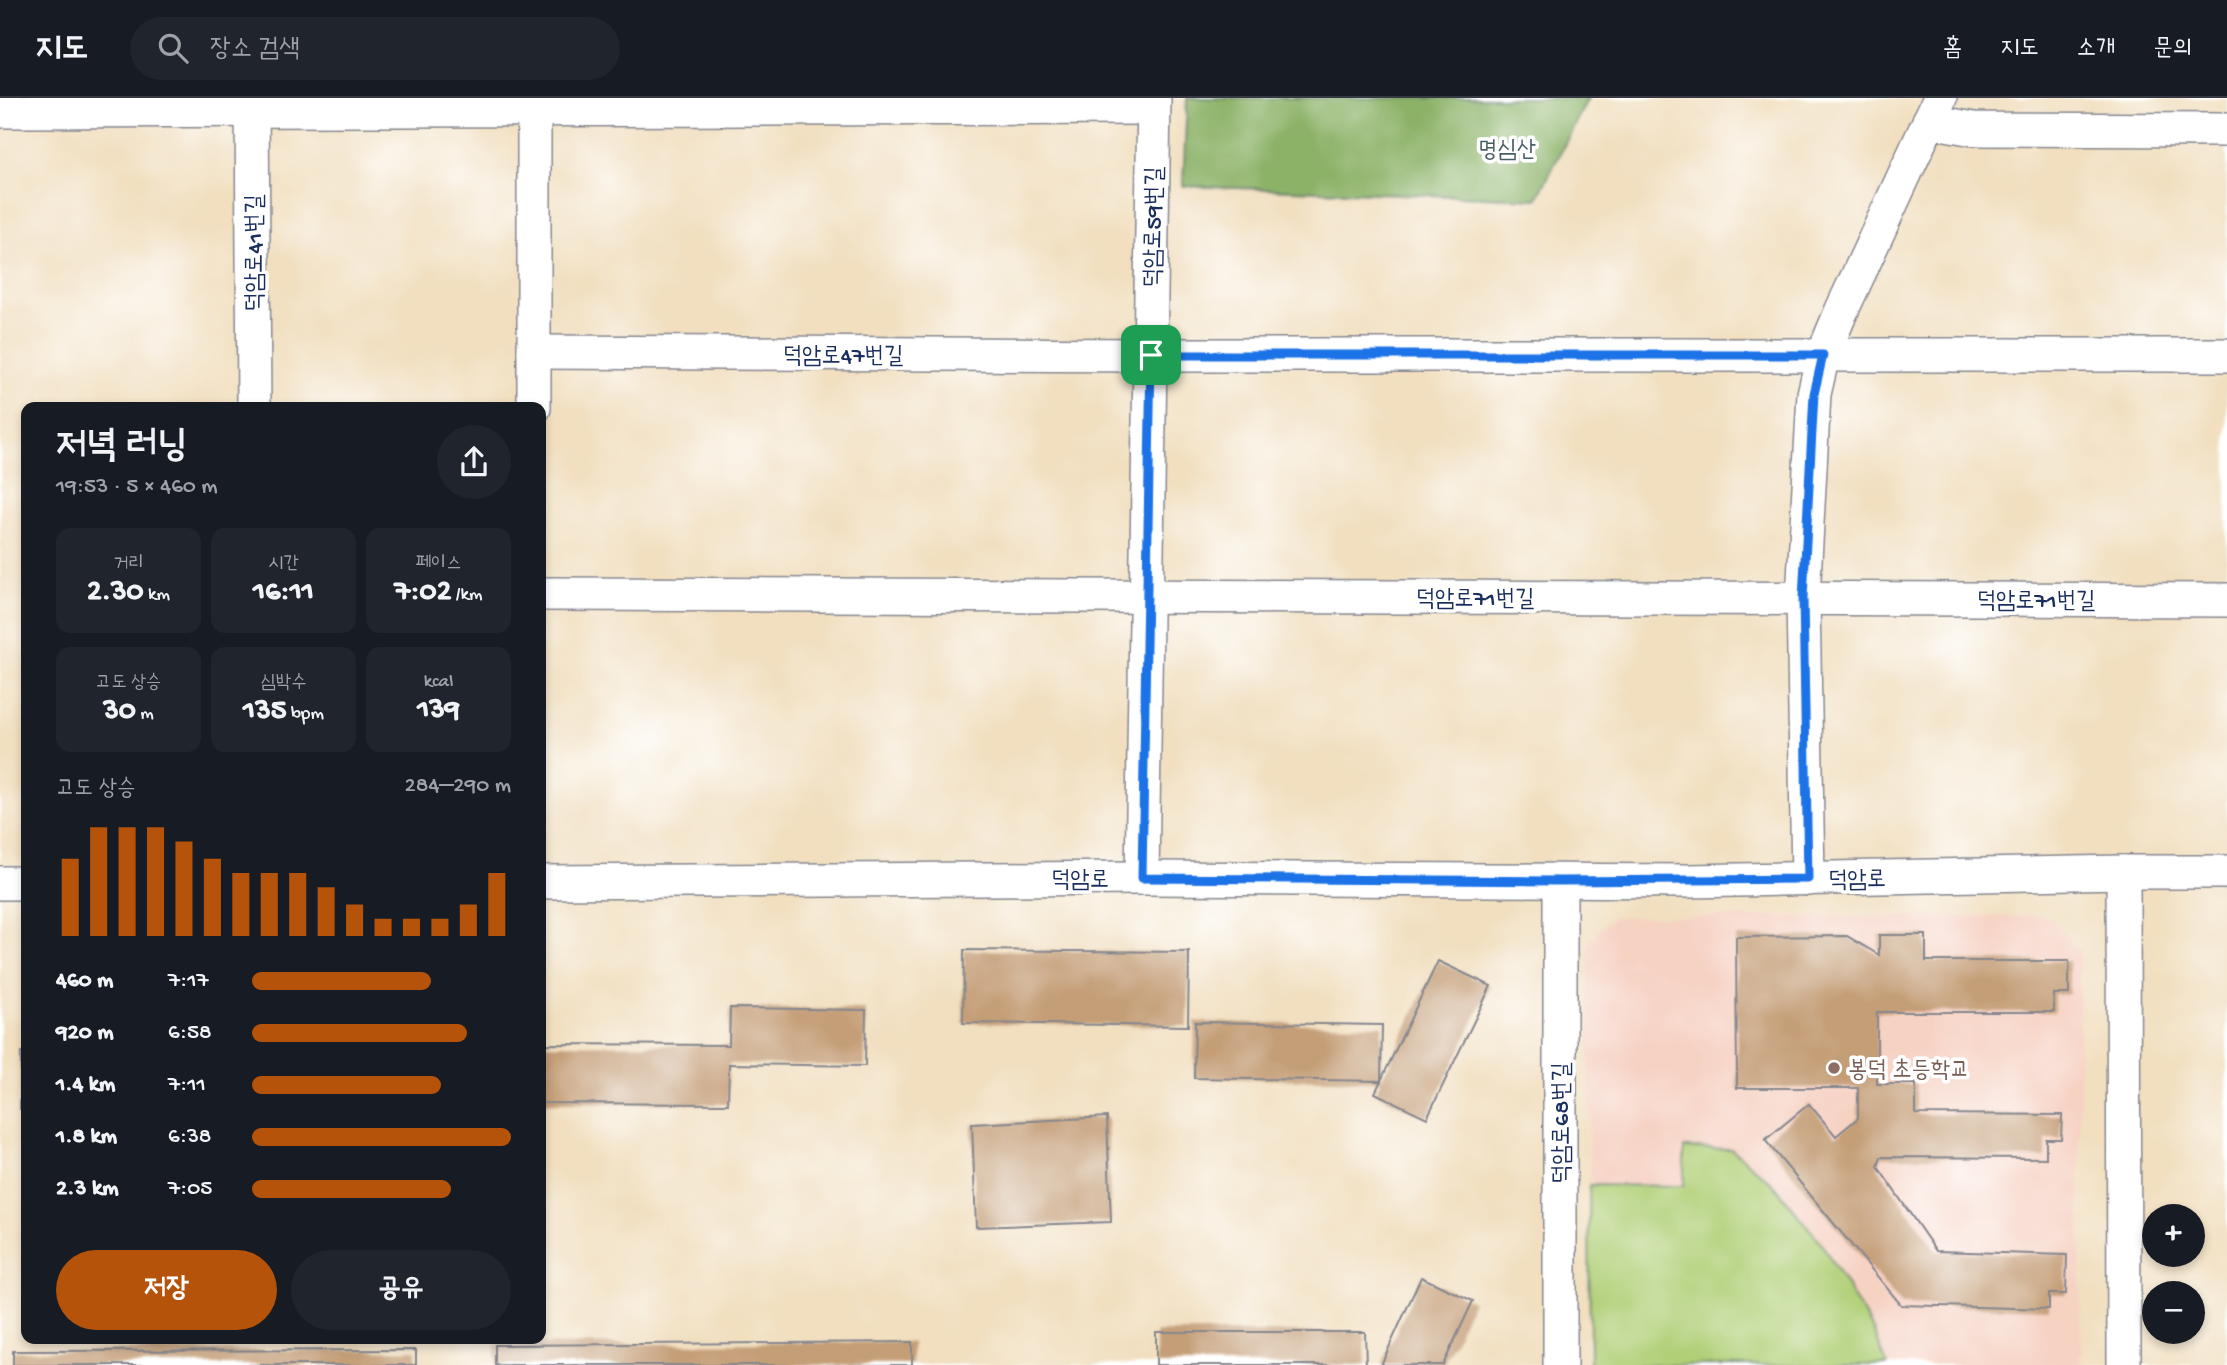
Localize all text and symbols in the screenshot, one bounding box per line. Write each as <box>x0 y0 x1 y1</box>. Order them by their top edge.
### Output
search box <box>130 17 620 80</box>
icon: search <box>154 29 192 67</box>
text: 지도 <box>35 32 88 70</box>
text: 장소 검색 <box>210 35 300 66</box>
text: 홈 <box>1943 35 1962 64</box>
text: 지도 <box>2000 35 2039 64</box>
text: 소개 <box>2077 35 2115 64</box>
text: 문의 <box>2153 35 2192 64</box>
park label: 명심산 <box>1478 137 1536 166</box>
street label: 덕암로59번길 <box>1140 166 1171 288</box>
street label: 덕암로41번길 <box>242 194 271 312</box>
pin <box>1121 325 1181 385</box>
icon: arrive <box>1132 336 1170 374</box>
street label: 덕암로47번길 <box>783 343 903 372</box>
button: share <box>437 425 511 499</box>
text: 저녁 러닝 <box>56 426 187 470</box>
text: 19:53 · 5 × 460 m <box>56 474 218 501</box>
text: 거리 <box>113 553 144 576</box>
text: 시간 <box>268 553 299 576</box>
text: 페이스 <box>416 553 461 576</box>
text: 2.30 <box>87 576 144 611</box>
text: 16:11 <box>253 576 314 611</box>
text: 7:02 <box>395 576 451 611</box>
text: km <box>144 584 170 607</box>
text: /km <box>451 584 482 607</box>
street label: 덕암로71번길 <box>1416 586 1534 615</box>
street label: 덕암로71번길 <box>1977 588 2095 617</box>
text: kcal <box>424 671 453 694</box>
text: 고도 상승 <box>96 672 161 695</box>
text: 심박수 <box>261 672 306 695</box>
text: 139 <box>417 694 460 729</box>
text: 30 <box>103 695 136 730</box>
text: 135 <box>243 695 287 730</box>
text: m <box>136 703 154 726</box>
text: bpm <box>287 703 324 726</box>
text: 284–290 m <box>405 773 511 800</box>
text: 고도 상승 <box>56 776 135 803</box>
street label: 덕암로 <box>1828 866 1886 897</box>
street label: 덕암로 <box>1051 867 1109 896</box>
text: 460 m <box>56 968 113 995</box>
text: 7:17 <box>168 968 208 995</box>
text: 920 m <box>56 1020 114 1047</box>
text: 6:58 <box>168 1020 212 1047</box>
place label: 봉덕 초등학교 <box>1848 1057 1970 1086</box>
marker: 봉덕 초등학교 <box>1826 1060 1842 1076</box>
street label: 덕암로68번길 <box>1549 1062 1578 1184</box>
text: 1.4 km <box>56 1072 115 1099</box>
text: 7:11 <box>168 1072 206 1099</box>
text: 1.8 km <box>56 1124 117 1151</box>
text: 6:38 <box>168 1124 211 1151</box>
text: 2.3 km <box>56 1176 118 1203</box>
text: 7:05 <box>168 1176 212 1203</box>
map controls <box>2142 1204 2205 1344</box>
button: + <box>2142 1204 2205 1267</box>
button: 저장 <box>56 1250 277 1330</box>
button: 공유 <box>291 1250 511 1330</box>
button: − <box>2142 1281 2205 1344</box>

